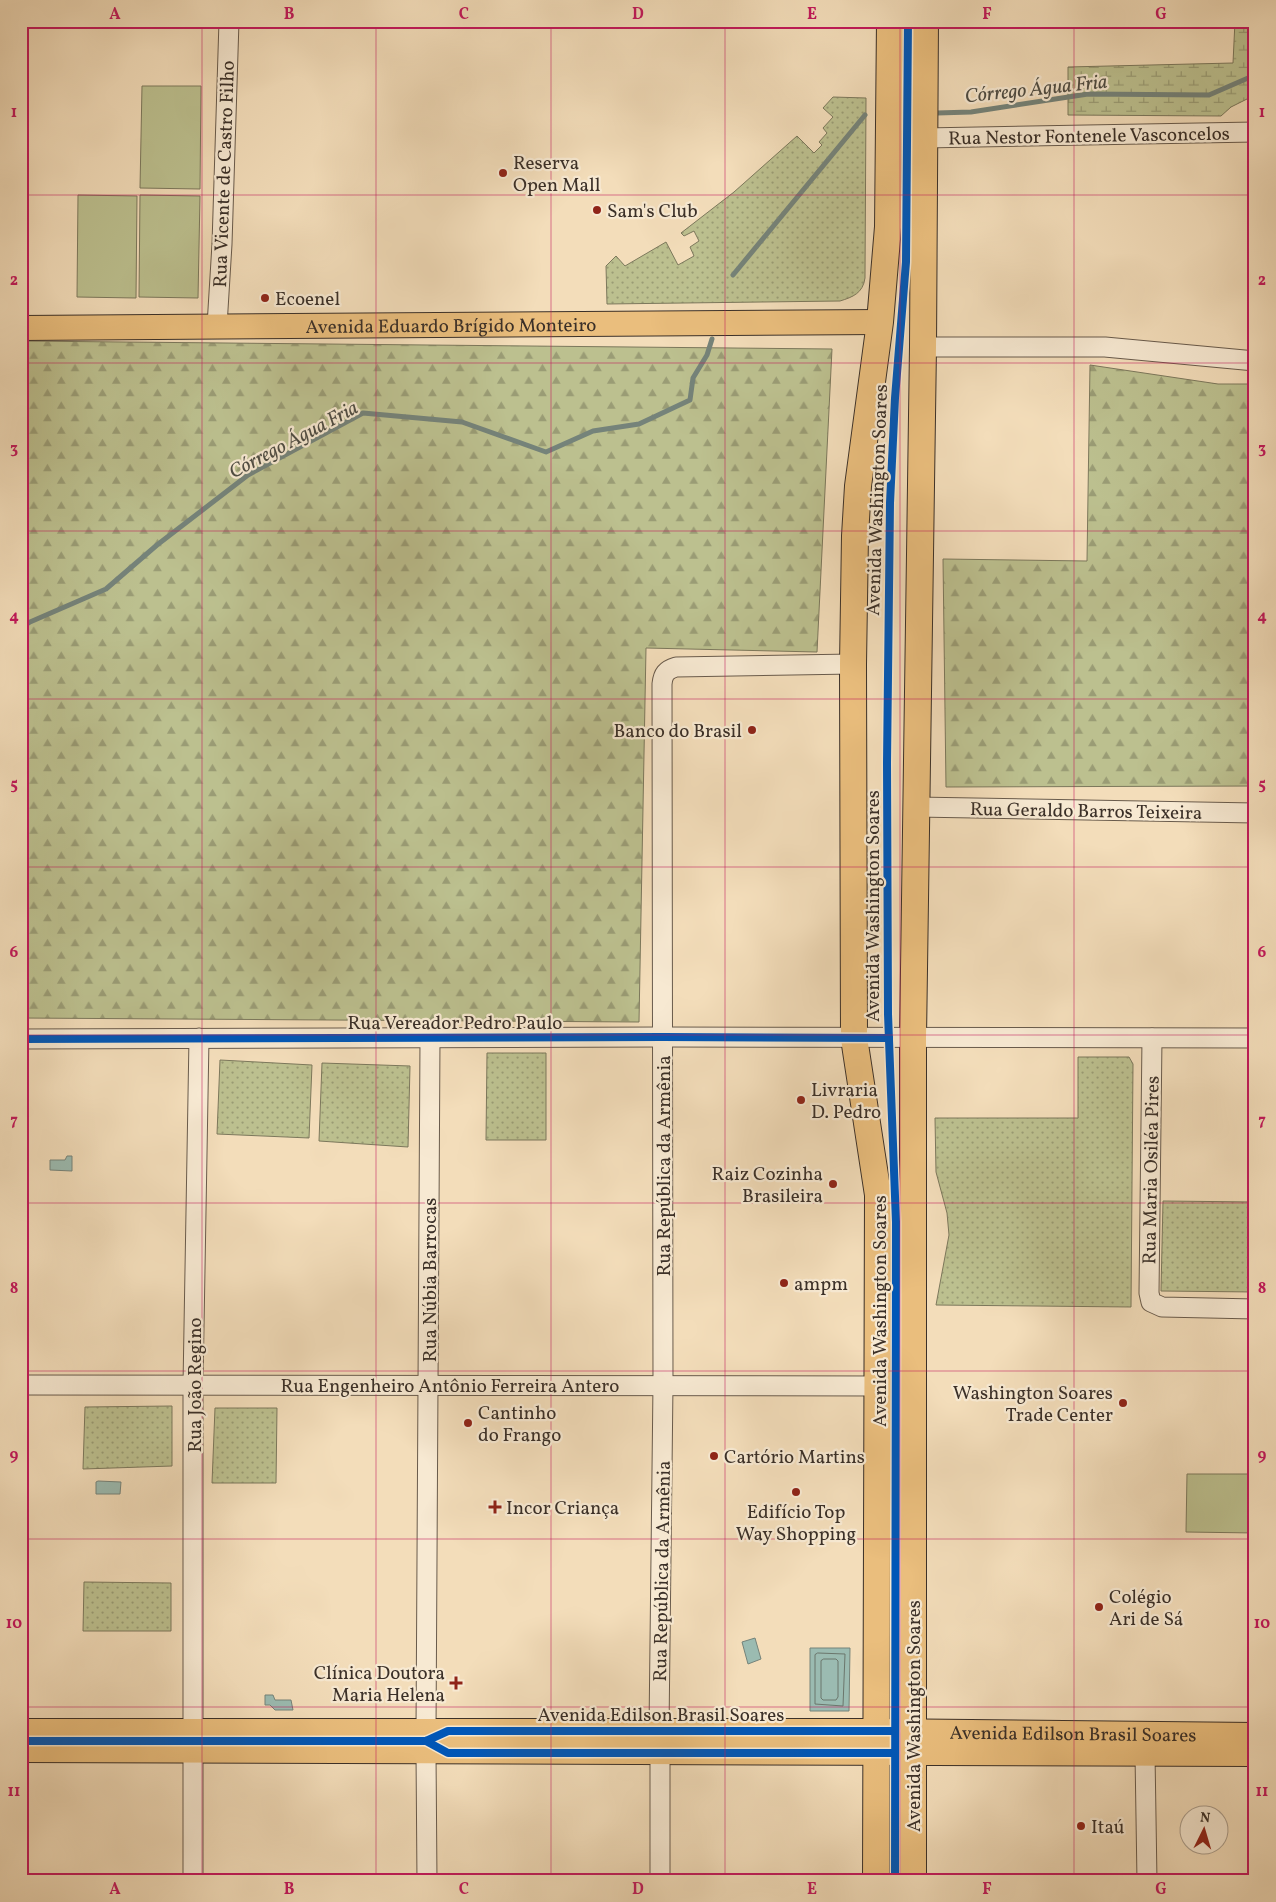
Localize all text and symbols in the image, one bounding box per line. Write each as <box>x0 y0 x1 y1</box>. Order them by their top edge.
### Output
text: A <box>109 4 121 26</box>
text: B <box>284 4 295 26</box>
text: C <box>459 4 469 26</box>
text: D <box>632 4 644 26</box>
text: E <box>807 4 817 26</box>
text: F <box>982 4 992 26</box>
text: G <box>1155 4 1167 26</box>
street label: Rua Vicente de Castro Filho <box>208 60 242 288</box>
water label: Córrego Água Fria <box>964 69 1109 111</box>
text: 1 <box>11 102 17 124</box>
text: 1 <box>1259 102 1265 124</box>
street label: Rua Nestor Fontenele Vasconcelos <box>948 122 1230 152</box>
place label: Reserva Open Mall <box>513 151 601 199</box>
marker: Reserva Open Mall <box>497 167 509 179</box>
place label: Sam's Club <box>607 199 698 225</box>
marker: Sam's Club <box>591 204 603 216</box>
text: 2 <box>10 270 18 292</box>
text: 2 <box>1258 270 1266 292</box>
place label: Ecoenel <box>275 287 340 313</box>
marker: Ecoenel <box>259 292 271 304</box>
street label: Avenida Eduardo Brígido Monteiro <box>305 313 597 341</box>
street label: Avenida Washington Soares <box>861 384 895 616</box>
water label: Córrego Água Fria <box>224 395 364 487</box>
text: 3 <box>10 438 18 460</box>
text: 3 <box>1258 438 1266 460</box>
text: 4 <box>9 606 19 628</box>
text: 4 <box>1257 606 1267 628</box>
place label: Banco do Brasil <box>614 719 742 745</box>
marker: Banco do Brasil <box>746 724 758 736</box>
text: 5 <box>10 774 18 796</box>
text: 5 <box>1258 774 1266 796</box>
street label: Avenida Washington Soares <box>861 790 887 1022</box>
street label: Rua Geraldo Barros Teixeira <box>970 797 1202 827</box>
text: 6 <box>10 942 19 964</box>
text: 6 <box>1258 942 1267 964</box>
street label: Rua Vereador Pedro Paulo <box>348 1011 562 1037</box>
street label: Rua República da Armênia <box>652 1055 678 1277</box>
street label: Rua Maria Osiléa Pires <box>1137 1076 1167 1265</box>
place label: Livraria D. Pedro <box>811 1078 881 1126</box>
marker: Livraria D. Pedro <box>795 1094 807 1106</box>
text: 7 <box>10 1110 18 1132</box>
text: 7 <box>1258 1110 1266 1132</box>
place label: Raiz Cozinha Brasileira <box>712 1162 823 1210</box>
marker: Raiz Cozinha Brasileira <box>827 1178 839 1190</box>
street label: Avenida Washington Soares <box>868 1195 894 1427</box>
street label: Rua Núbia Barrocas <box>418 1198 444 1362</box>
place label: ampm <box>794 1272 848 1298</box>
marker: ampm <box>778 1277 790 1289</box>
text: 8 <box>10 1278 18 1300</box>
text: 8 <box>1258 1278 1266 1300</box>
street label: Rua João Regino <box>183 1317 209 1453</box>
street label: Rua Engenheiro Antônio Ferreira Antero <box>281 1374 619 1400</box>
place label: Washington Soares Trade Center <box>953 1381 1113 1429</box>
marker: Washington Soares Trade Center <box>1117 1397 1129 1409</box>
place label: Cantinho do Frango <box>478 1401 561 1449</box>
marker: Cantinho do Frango <box>462 1417 474 1429</box>
text: 9 <box>10 1445 19 1467</box>
place label: Cartório Martins <box>724 1445 865 1471</box>
text: 9 <box>1258 1445 1267 1467</box>
marker: Cartório Martins <box>708 1450 720 1462</box>
street label: Rua República da Armênia <box>648 1460 678 1682</box>
marker: Edifício Top Way Shopping <box>790 1486 802 1498</box>
place label: Incor Criança <box>506 1496 619 1522</box>
marker: Incor Criança <box>488 1500 502 1514</box>
place label: Edifício Top Way Shopping <box>736 1500 856 1548</box>
place label: Colégio Ari de Sá <box>1109 1585 1183 1633</box>
street label: Avenida Washington Soares <box>902 1600 928 1832</box>
marker: Colégio Ari de Sá <box>1093 1601 1105 1613</box>
text: 10 <box>6 1613 22 1635</box>
text: 10 <box>1254 1613 1270 1635</box>
place label: Clínica Doutora Maria Helena <box>314 1661 445 1709</box>
marker: Clínica Doutora Maria Helena <box>449 1676 463 1690</box>
street label: Avenida Edilson Brasil Soares <box>538 1703 784 1729</box>
street label: Avenida Edilson Brasil Soares <box>949 1721 1197 1749</box>
text: 11 <box>8 1781 20 1803</box>
text: 11 <box>1256 1781 1268 1803</box>
north arrow <box>1178 1804 1228 1854</box>
text: N <box>1199 1809 1211 1828</box>
place label: Itaú <box>1091 1815 1125 1841</box>
marker: Itaú <box>1075 1820 1087 1832</box>
text: A <box>109 1879 121 1901</box>
text: B <box>284 1879 295 1901</box>
text: C <box>459 1879 469 1901</box>
text: D <box>632 1879 644 1901</box>
text: E <box>807 1879 817 1901</box>
text: F <box>982 1879 992 1901</box>
text: G <box>1155 1879 1167 1901</box>

